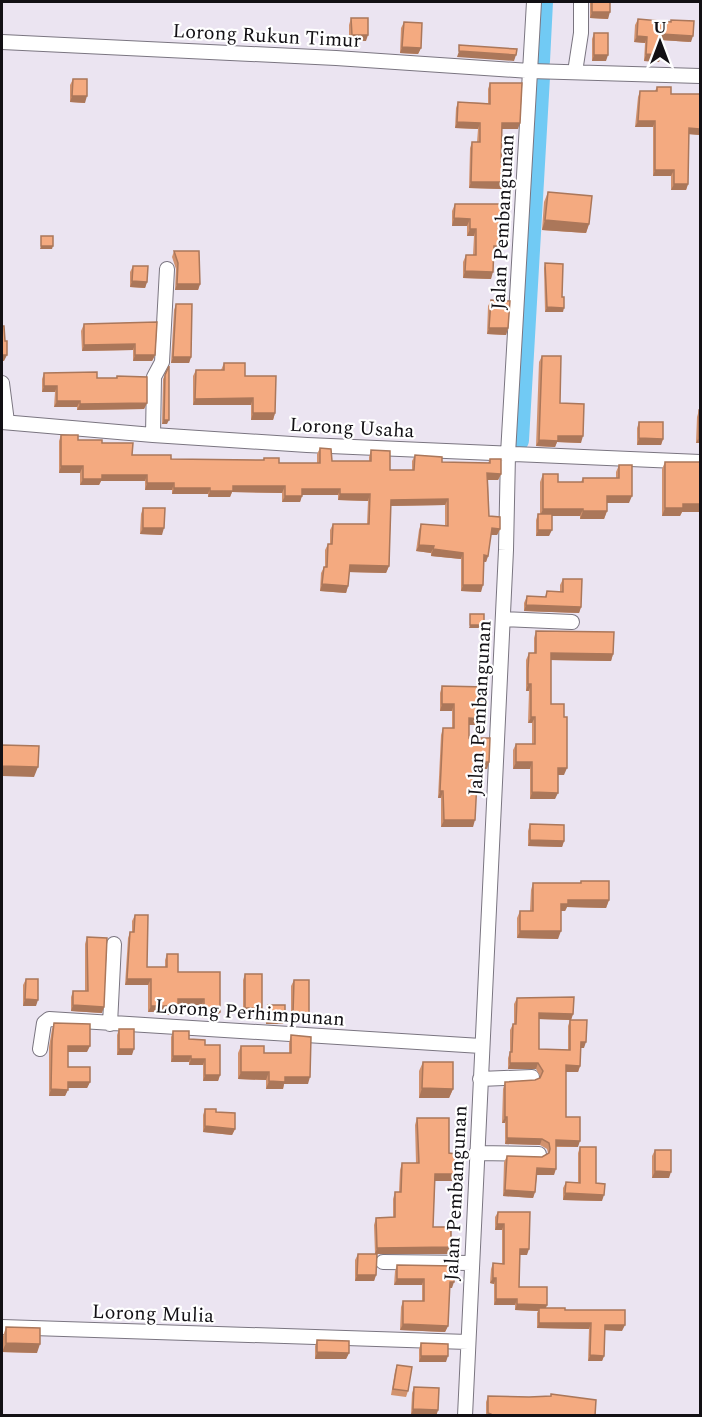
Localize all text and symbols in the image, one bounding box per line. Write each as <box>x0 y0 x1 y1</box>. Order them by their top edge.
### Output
north arrow <box>630 12 690 72</box>
street label: Lorong Rukun Timur <box>172 16 362 56</box>
text: U <box>653 16 667 40</box>
street label: Jalan Pembangunan <box>483 133 523 311</box>
street label: Lorong Usaha <box>289 410 415 446</box>
street label: Jalan Pembangunan <box>460 619 500 797</box>
street label: Lorong Perhimpunan <box>154 991 346 1035</box>
street label: Jalan Pembangunan <box>436 1104 476 1282</box>
street label: Lorong Mulia <box>91 1297 215 1331</box>

